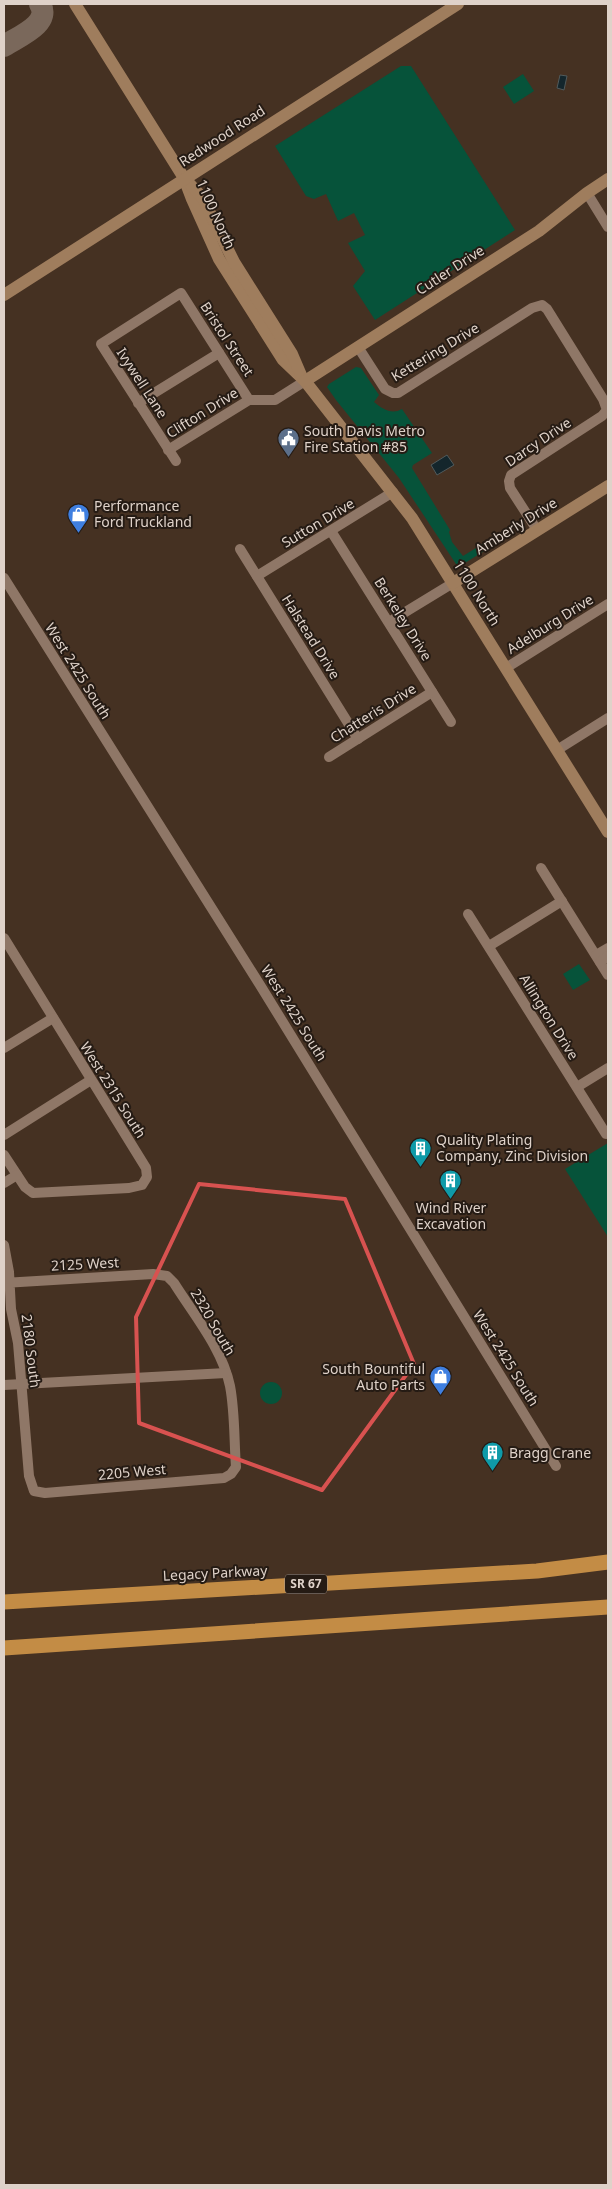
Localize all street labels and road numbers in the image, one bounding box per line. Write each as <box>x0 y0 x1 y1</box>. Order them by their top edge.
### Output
street label: Redwood Road <box>175 101 268 171</box>
street label: 1100 North <box>193 176 240 252</box>
street label: Cutler Drive <box>412 240 488 299</box>
street label: Bristol Street <box>196 298 259 380</box>
street label: Kettering Drive <box>387 318 482 385</box>
street label: Ivywell Lane <box>113 344 172 422</box>
street label: Clifton Drive <box>162 383 241 442</box>
street label: Darcy Drive <box>501 412 574 471</box>
street label: Sutton Drive <box>278 493 358 552</box>
street label: Amberly Drive <box>471 493 560 558</box>
street label: 1100 North <box>450 556 505 629</box>
street label: Berkeley Drive <box>370 574 437 664</box>
street label: Adelburg Drive <box>503 589 597 658</box>
street label: Halstead Drive <box>278 591 345 683</box>
street label: West 2425 South <box>41 619 116 723</box>
street label: Chatteris Drive <box>326 679 419 747</box>
street label: West 2425 South <box>257 961 332 1065</box>
street label: Allington Drive <box>516 970 583 1063</box>
street label: West 2315 South <box>76 1038 151 1142</box>
street label: 2125 West <box>50 1252 119 1275</box>
street label: 2320 South <box>187 1285 240 1359</box>
street label: West 2425 South <box>469 1306 544 1410</box>
street label: 2180 South <box>18 1313 45 1389</box>
street label: 2205 West <box>97 1459 167 1484</box>
street label: Legacy Parkway <box>162 1560 269 1585</box>
road number: SR 67 <box>285 1575 327 1594</box>

